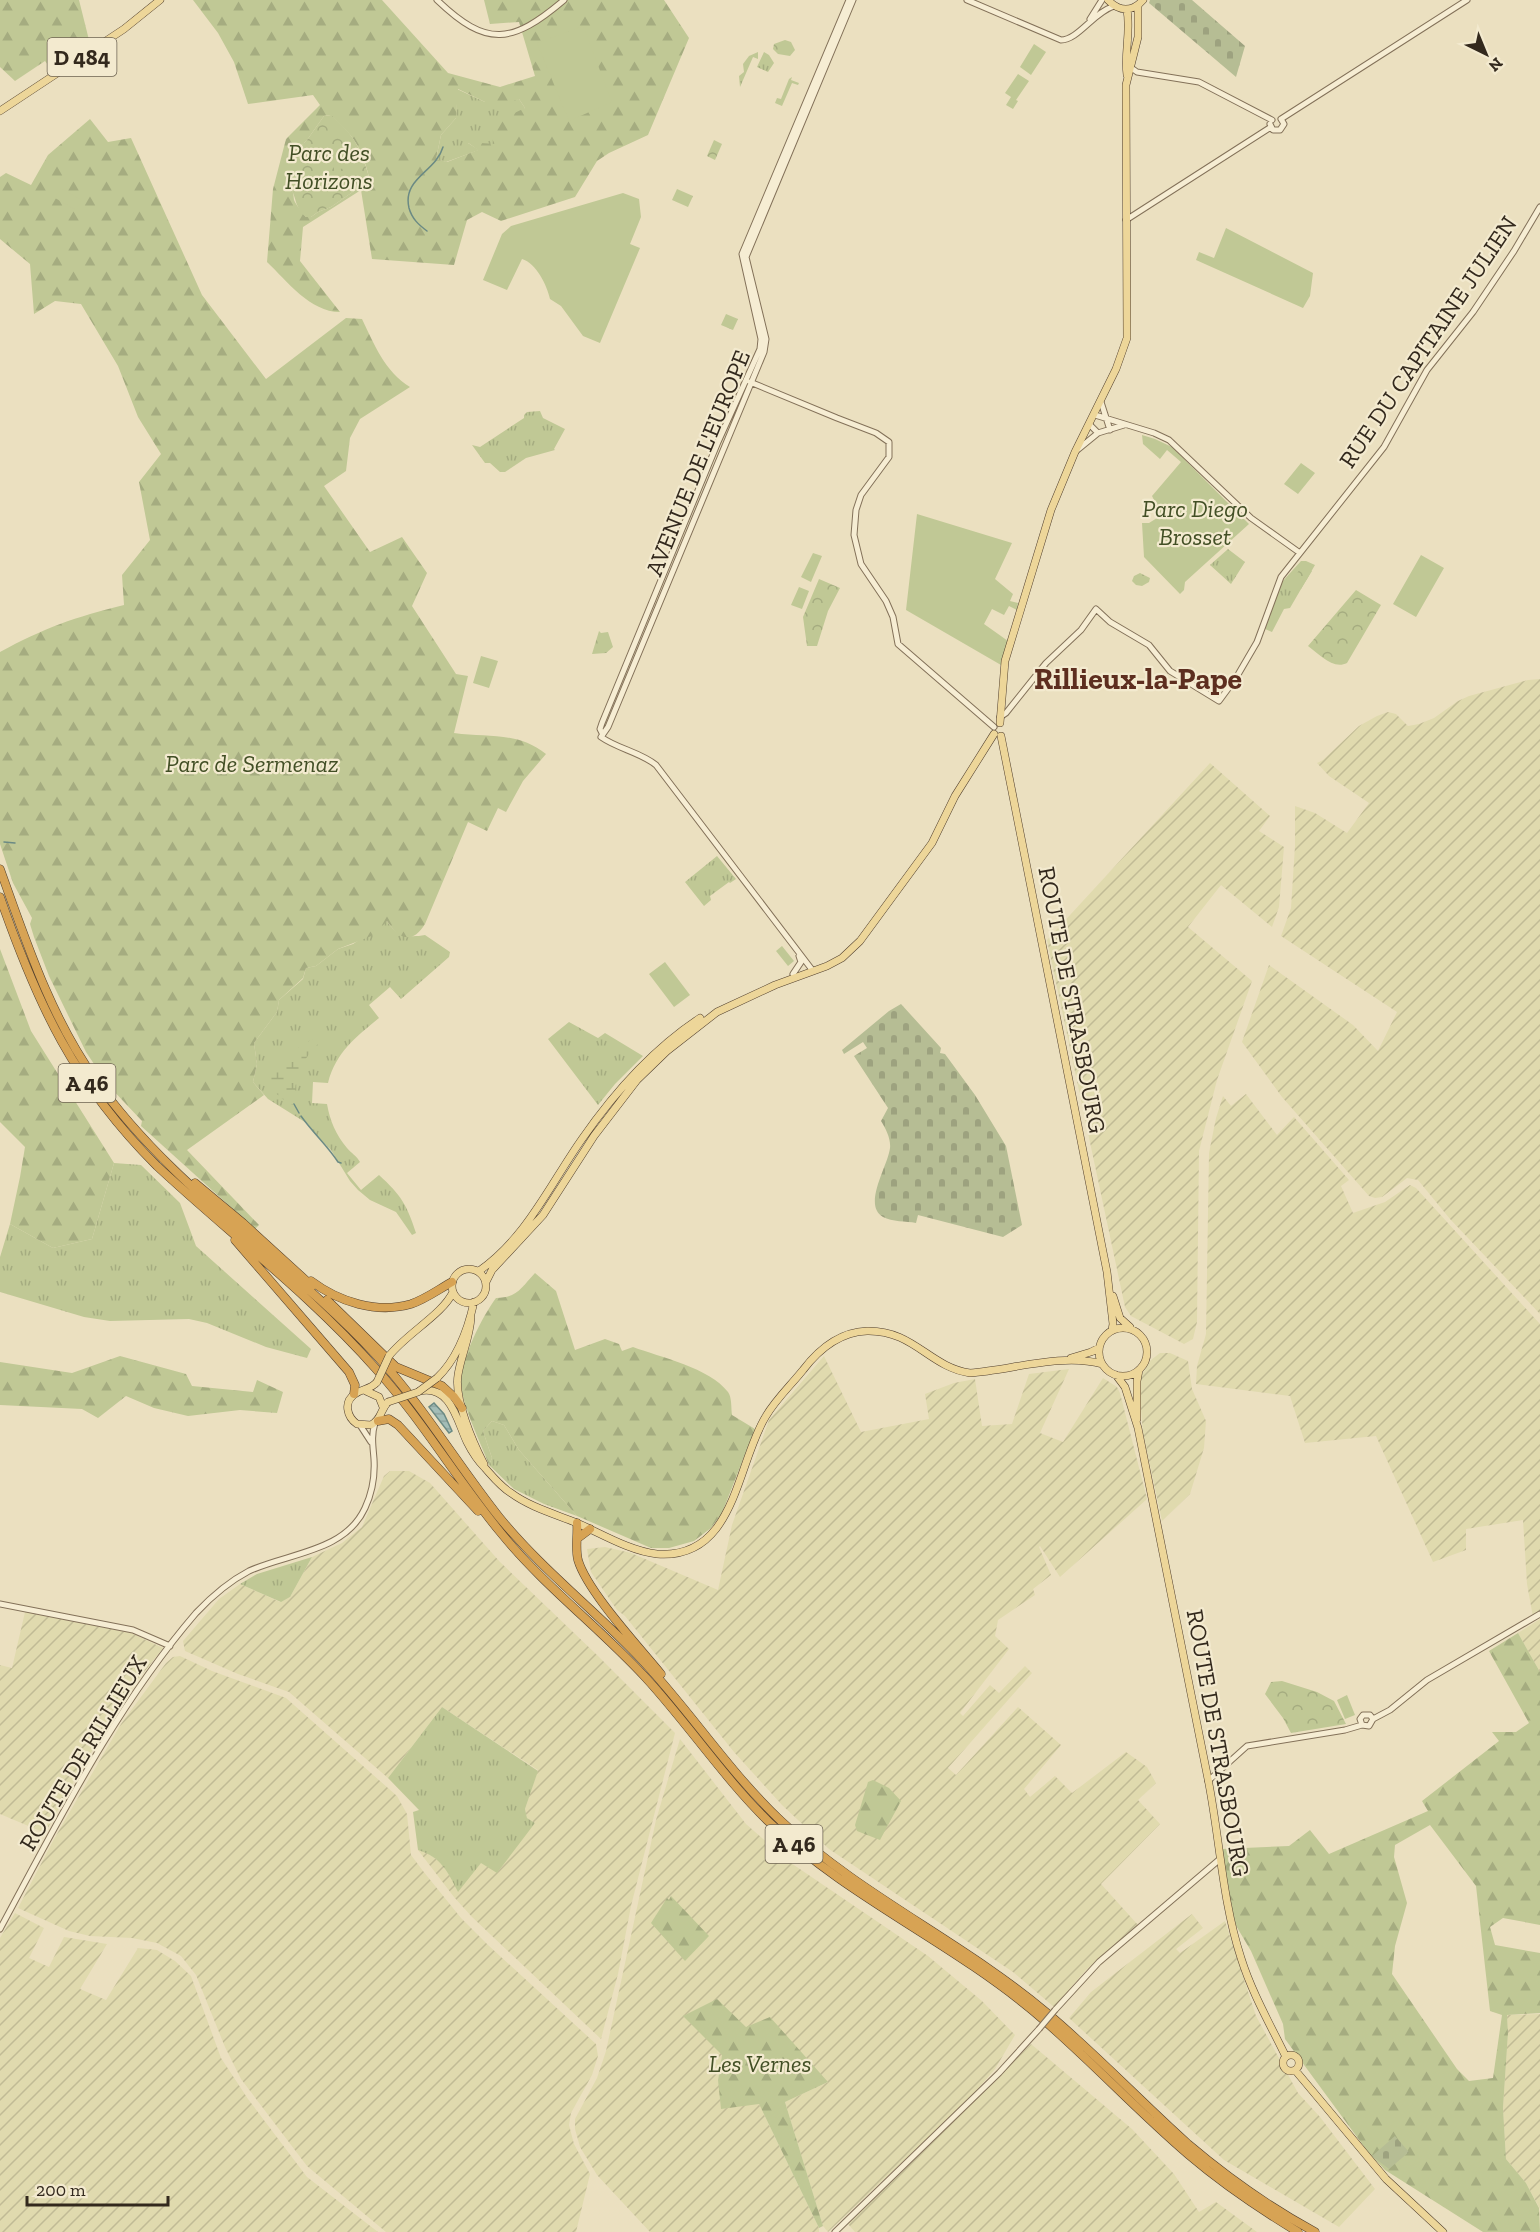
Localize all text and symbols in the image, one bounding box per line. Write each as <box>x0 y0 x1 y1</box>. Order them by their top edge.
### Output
north arrow <box>1456 24 1516 84</box>
road number: D 484 <box>48 38 116 76</box>
text: N <box>1485 54 1507 76</box>
park label: Parc des Horizons <box>285 138 373 195</box>
street label: RUE DU CAPITAINE JULIEN <box>1332 210 1523 473</box>
street label: AVENUE DE L'EUROPE <box>639 346 756 580</box>
park label: Parc Diego Brosset <box>1142 494 1248 551</box>
district label: Rillieux-la-Pape <box>1034 661 1242 697</box>
park label: Parc de Sermenaz <box>165 749 339 778</box>
street label: ROUTE DE STRASBOURG <box>1032 864 1113 1136</box>
road number: A 46 <box>58 1064 116 1102</box>
street label: ROUTE DE STRASBOURG <box>1181 1607 1256 1879</box>
street label: ROUTE DE RILLIEUX <box>13 1650 152 1856</box>
road number: A 46 <box>766 1825 822 1863</box>
park label: Les Vernes <box>708 2049 812 2078</box>
scale bar <box>27 2169 168 2207</box>
text: 200 m <box>36 2179 86 2201</box>

